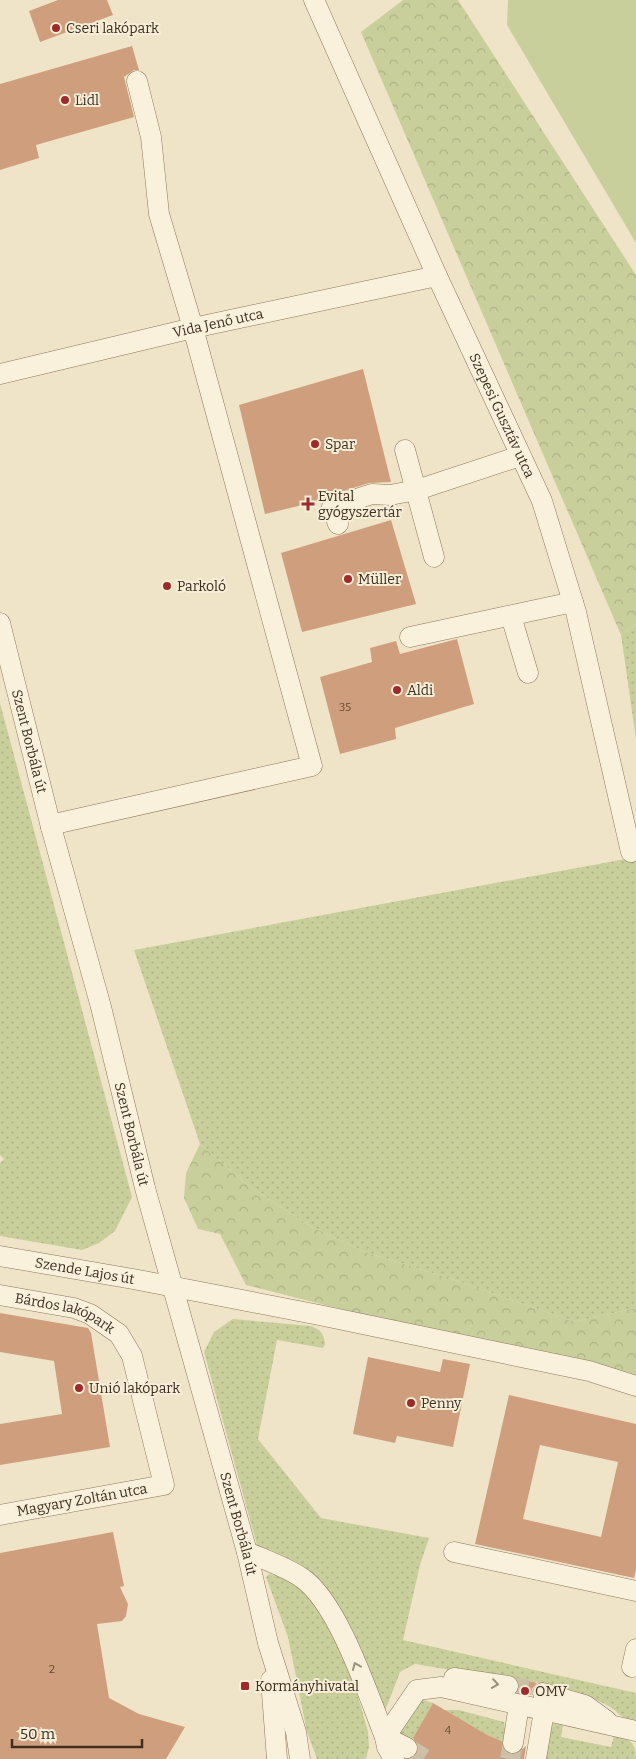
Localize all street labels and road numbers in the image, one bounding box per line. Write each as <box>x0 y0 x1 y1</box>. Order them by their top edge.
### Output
street label: Vida Jenő utca <box>171 305 265 341</box>
street label: Szepesi Gusztáv utca <box>466 350 539 481</box>
street label: Szent Borbála út <box>8 688 51 795</box>
street label: Szent Borbála út <box>111 1081 153 1188</box>
street label: Szende Lajos út <box>34 1254 136 1288</box>
street label: Bárdos lakópark <box>14 1289 118 1337</box>
street label: Szent Borbála út <box>217 1470 261 1577</box>
street label: Magyary Zoltán utca <box>16 1480 149 1520</box>

